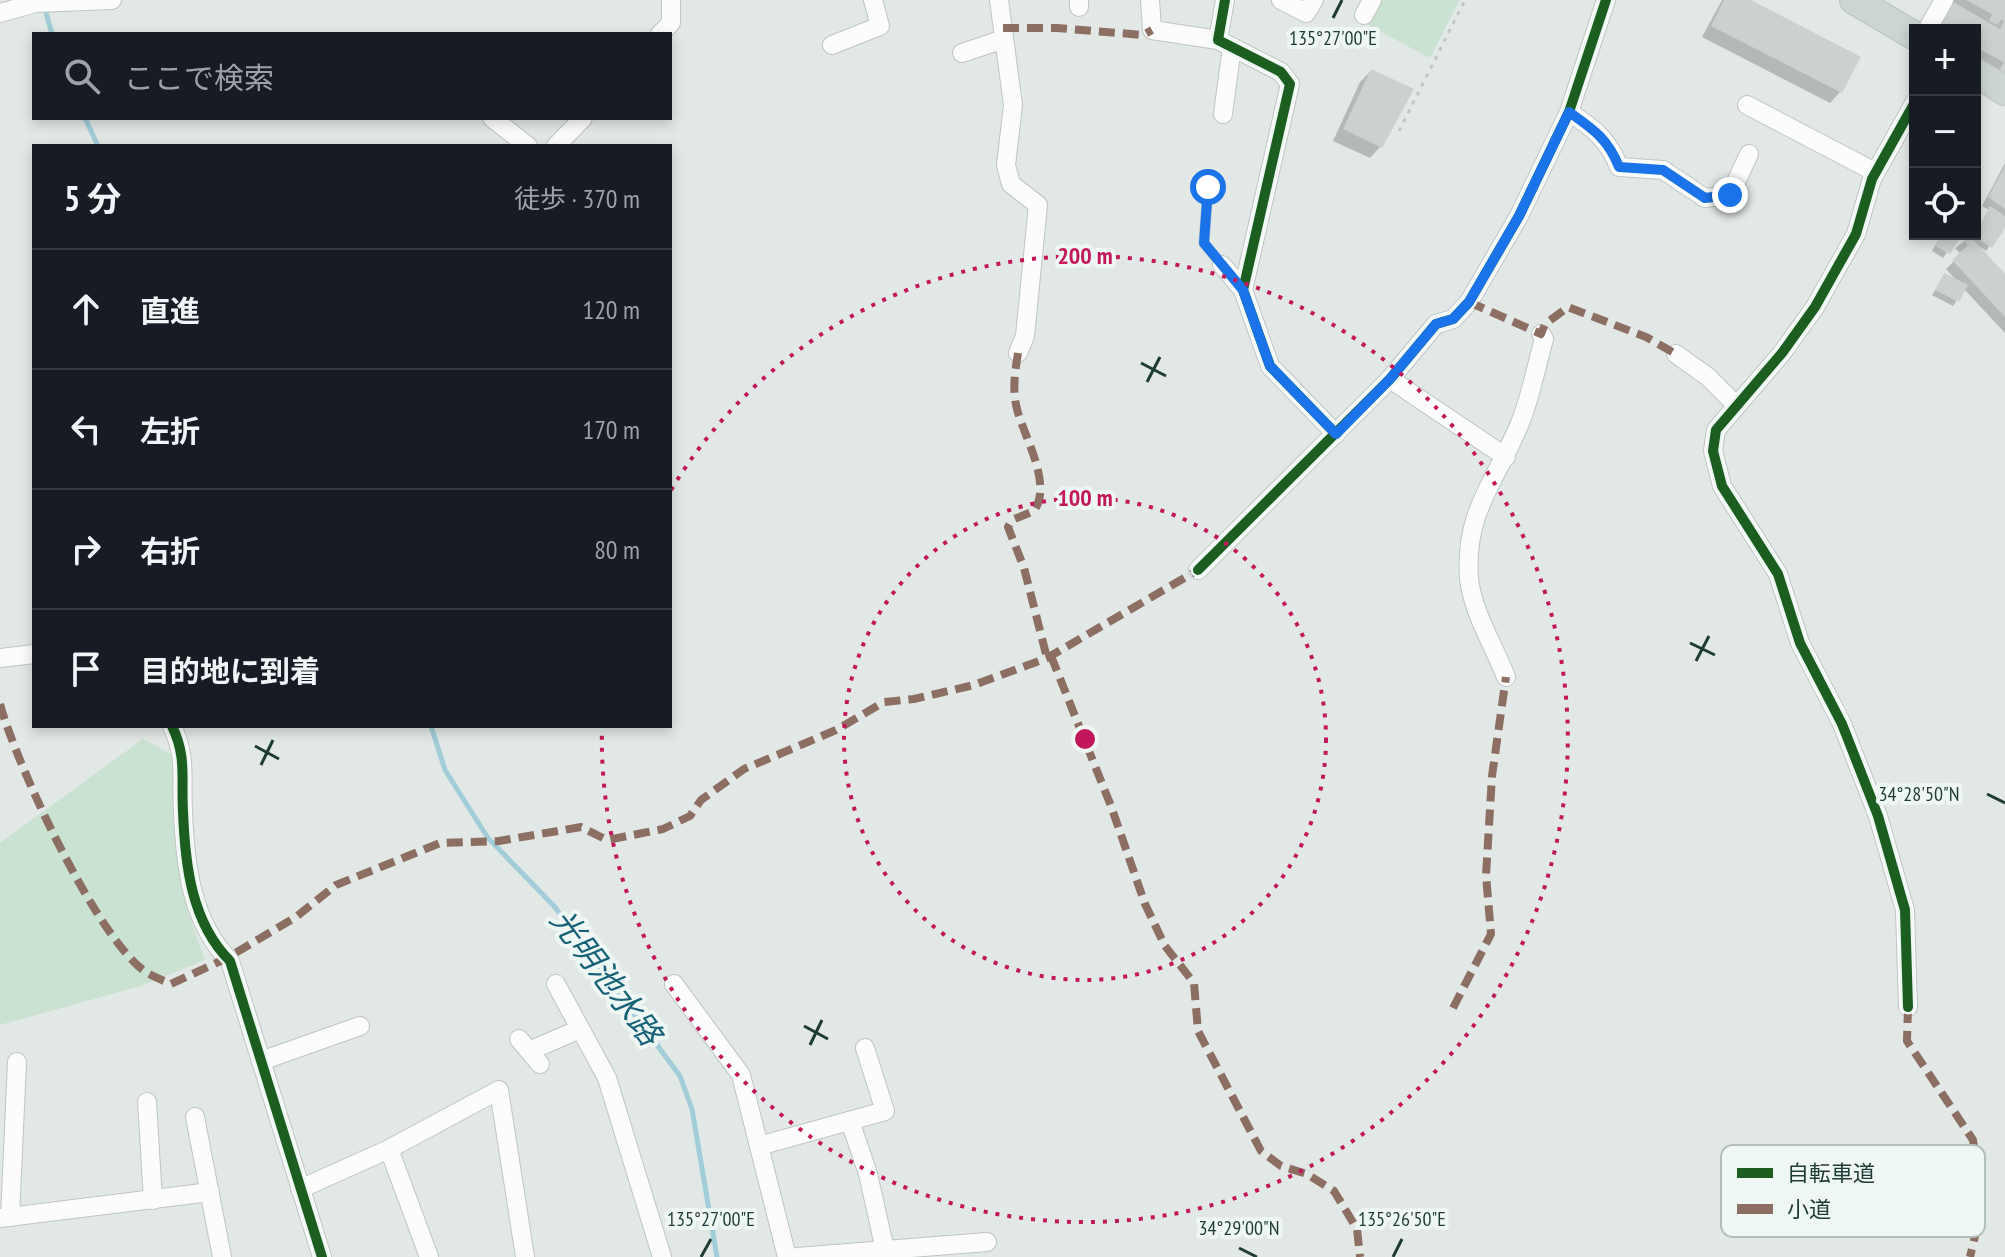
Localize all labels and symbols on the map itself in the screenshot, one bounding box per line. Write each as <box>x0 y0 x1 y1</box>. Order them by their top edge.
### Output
text: 135°27'00"E <box>1289 25 1377 51</box>
route start <box>1190 169 1226 205</box>
route end <box>1712 177 1748 213</box>
text: 200 m <box>1057 240 1113 271</box>
text: 100 m <box>1057 482 1113 513</box>
centre of rings <box>1071 725 1099 753</box>
text: 34°28'50"N <box>1879 781 1959 807</box>
water label: 光明池水路 <box>542 900 674 1055</box>
legend <box>1721 1145 1985 1237</box>
text: 自転車道 <box>1787 1159 1875 1187</box>
text: 小道 <box>1787 1195 1831 1223</box>
text: 135°27'00"E <box>667 1206 755 1232</box>
text: 135°26'50"E <box>1358 1206 1446 1232</box>
text: 34°29'00"N <box>1199 1215 1279 1241</box>

